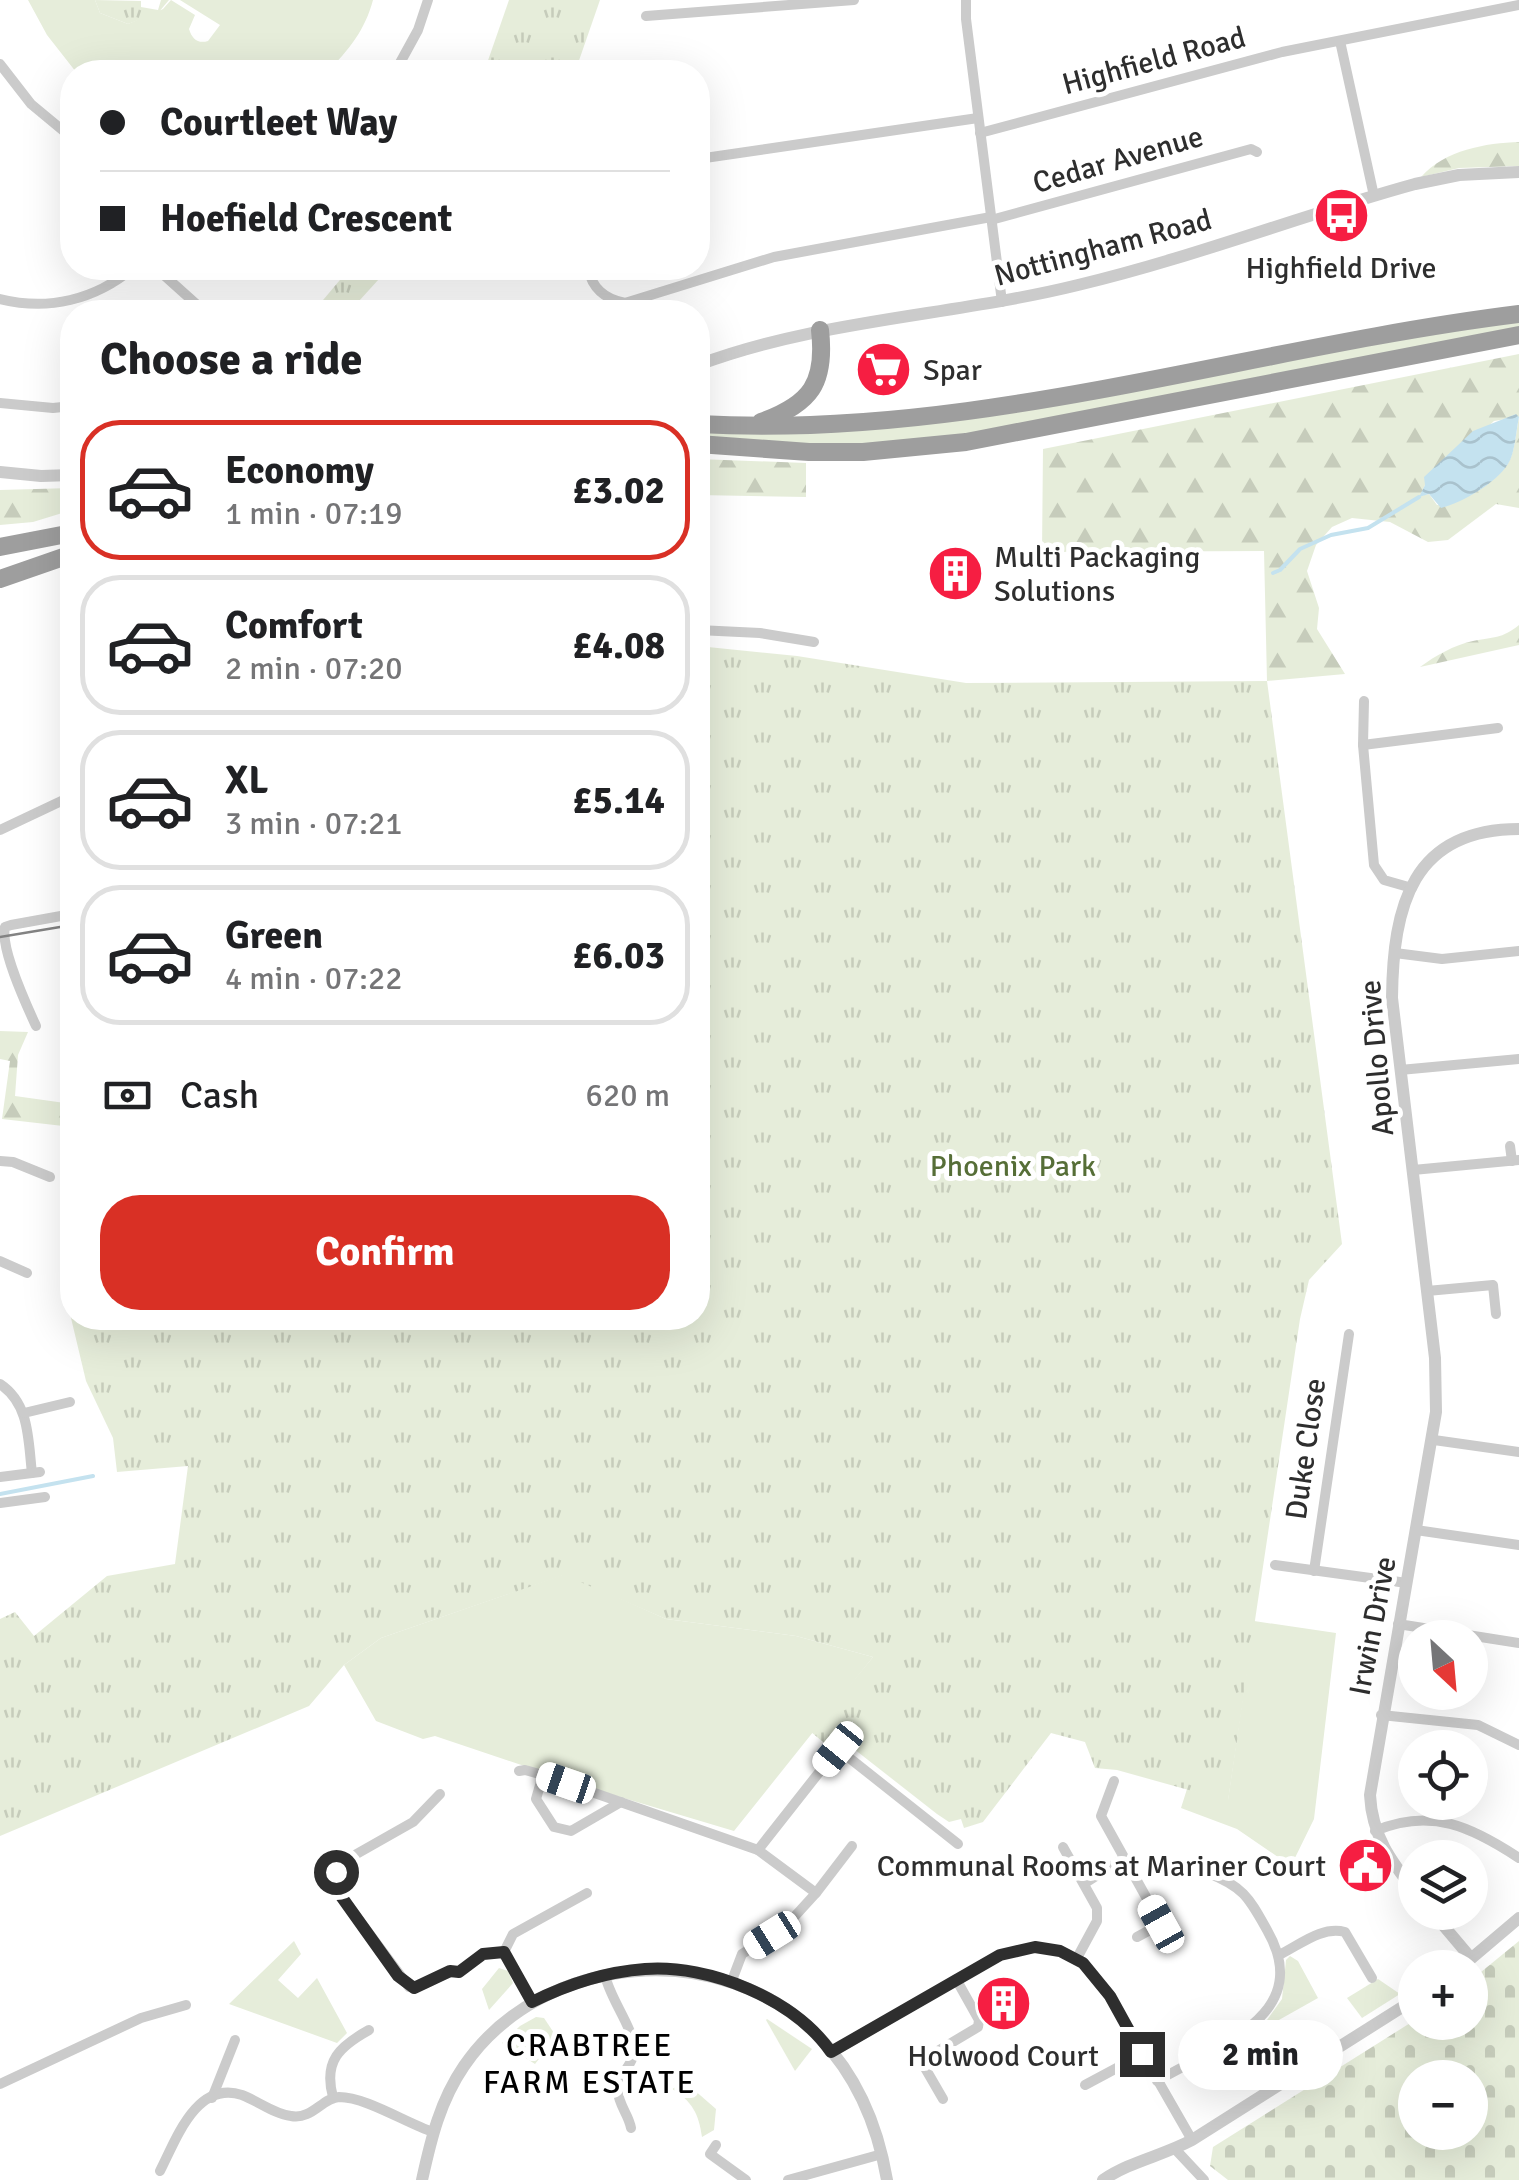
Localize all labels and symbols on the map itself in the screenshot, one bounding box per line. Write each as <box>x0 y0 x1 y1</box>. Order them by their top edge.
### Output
street label: Highfield Road <box>1058 19 1250 103</box>
street label: Cedar Avenue <box>1029 118 1207 202</box>
bus stop icon: Highfield Drive <box>1311 185 1371 245</box>
street label: Nottingham Road <box>990 201 1216 295</box>
place label: Highfield Drive <box>1245 250 1437 287</box>
supermarket icon: Spar <box>854 340 914 400</box>
place label: Spar <box>923 352 982 389</box>
place label: Multi Packaging Solutions <box>994 539 1200 610</box>
building icon: Multi Packaging Solutions <box>925 544 985 604</box>
street label: Apollo Drive <box>1352 979 1402 1137</box>
park label: Phoenix Park <box>930 1148 1096 1185</box>
street label: Duke Close <box>1278 1376 1334 1522</box>
street label: Irwin Drive <box>1341 1553 1405 1699</box>
north arrow <box>1398 1620 1488 1710</box>
car <box>807 1716 869 1782</box>
car <box>533 1759 599 1807</box>
public building icon: Communal Rooms at Mariner Court <box>1335 1836 1395 1896</box>
place label: Communal Rooms at Mariner Court <box>877 1848 1326 1885</box>
route start <box>314 1850 359 1895</box>
car <box>1133 1890 1189 1958</box>
car <box>739 1906 805 1964</box>
building icon: Holwood Court <box>973 1974 1033 2034</box>
callout: 2 min <box>1177 2019 1342 2089</box>
district label: CRABTREE FARM ESTATE <box>483 2026 697 2102</box>
route end <box>1120 2032 1165 2077</box>
place label: Holwood Court <box>907 2038 1099 2075</box>

